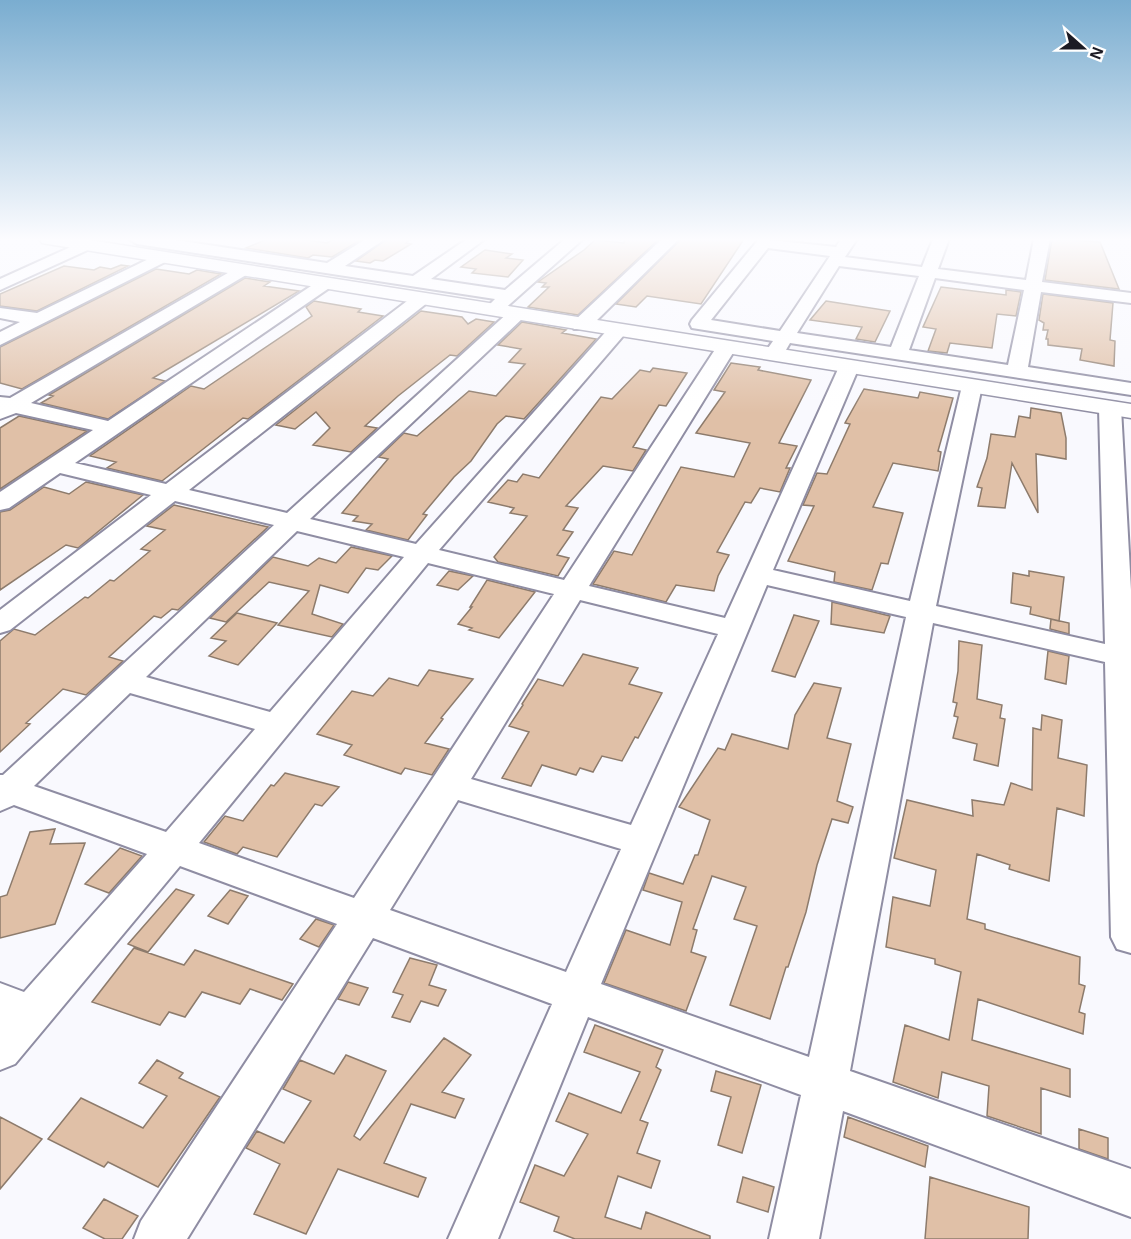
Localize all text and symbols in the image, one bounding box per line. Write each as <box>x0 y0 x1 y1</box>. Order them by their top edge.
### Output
north arrow <box>1053 18 1113 78</box>
text: N <box>1087 45 1107 62</box>

